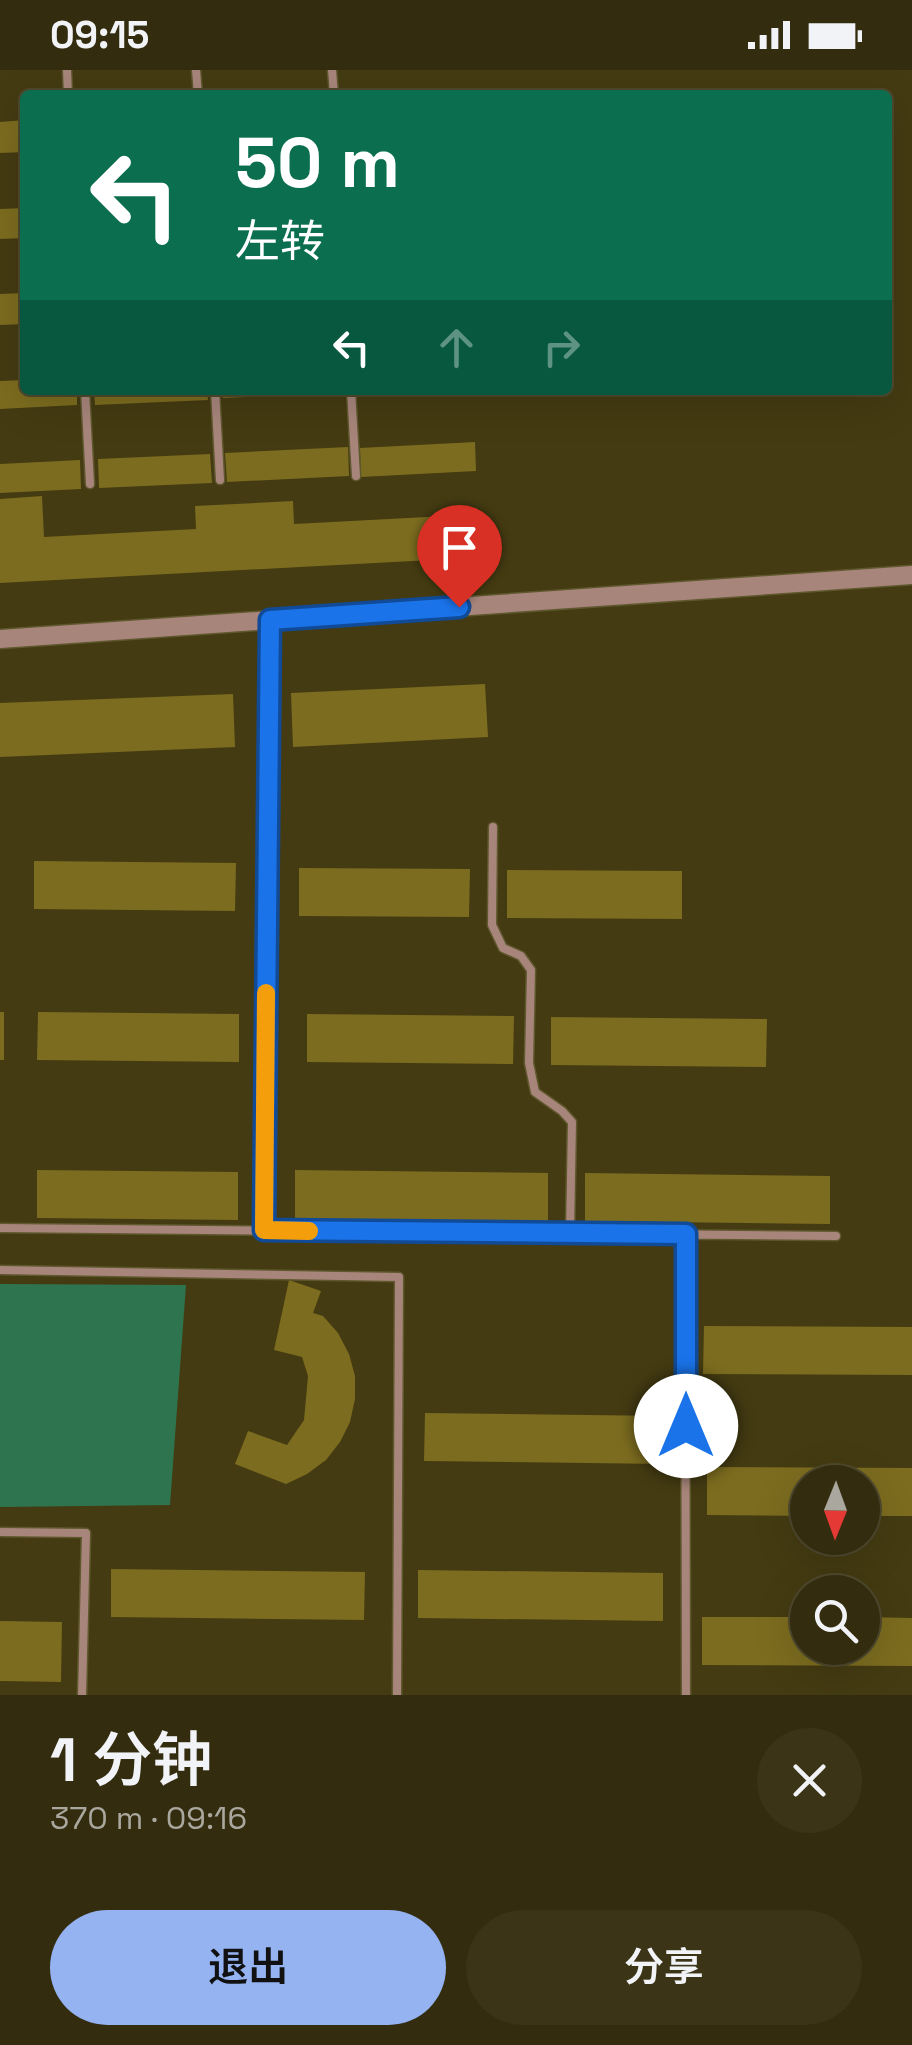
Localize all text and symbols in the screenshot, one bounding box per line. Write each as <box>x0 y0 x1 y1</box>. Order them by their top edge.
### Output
text: 09:15 <box>50 11 149 59</box>
text: 50 m <box>235 118 400 207</box>
icon: left <box>70 130 200 260</box>
text: 左转 <box>235 213 325 270</box>
icon: left <box>324 320 379 375</box>
icon: ahead <box>429 320 484 375</box>
icon: right <box>534 320 589 375</box>
pin <box>417 505 502 608</box>
icon: arrive <box>432 520 487 575</box>
position arrow <box>634 1374 738 1478</box>
north arrow <box>790 1465 880 1555</box>
map controls <box>790 1465 880 1665</box>
button: search <box>790 1575 880 1665</box>
text: 1 分钟 <box>50 1722 212 1799</box>
button: close <box>757 1728 862 1833</box>
text: 370 m · 09:16 <box>50 1798 247 1838</box>
button: 退出 <box>50 1910 446 2025</box>
button: 分享 <box>466 1910 862 2025</box>

